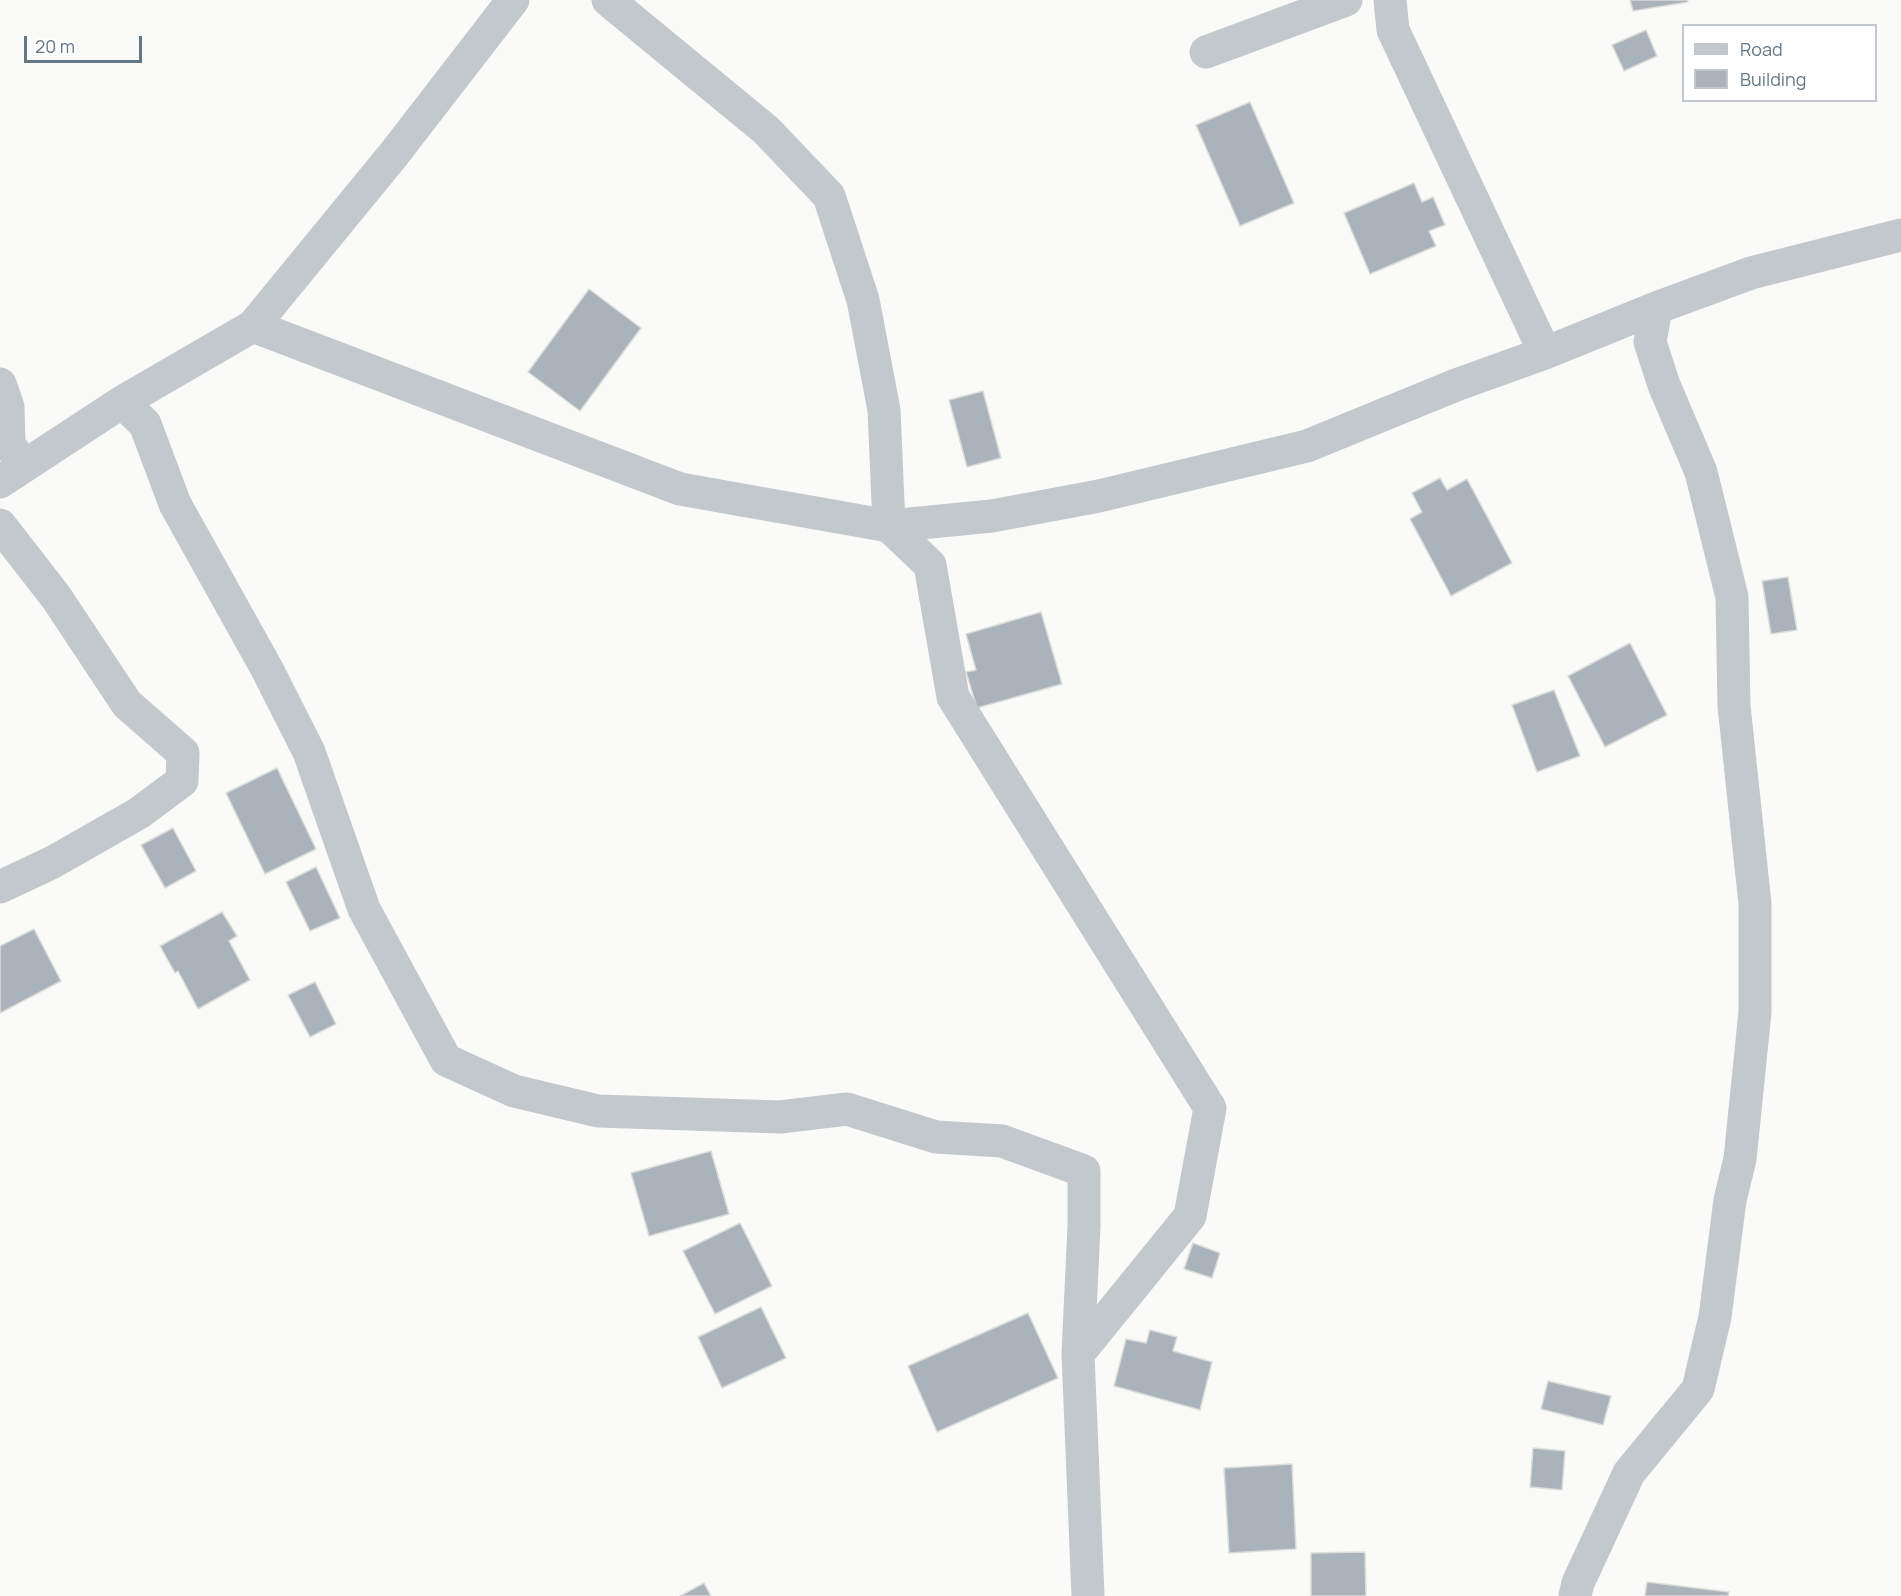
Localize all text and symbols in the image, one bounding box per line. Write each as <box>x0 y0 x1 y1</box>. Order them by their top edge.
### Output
scale bar <box>27 24 146 62</box>
legend <box>1682 24 1877 102</box>
text: 20 m <box>35 34 75 58</box>
text: Road <box>1740 37 1783 61</box>
text: Building <box>1740 67 1806 91</box>

